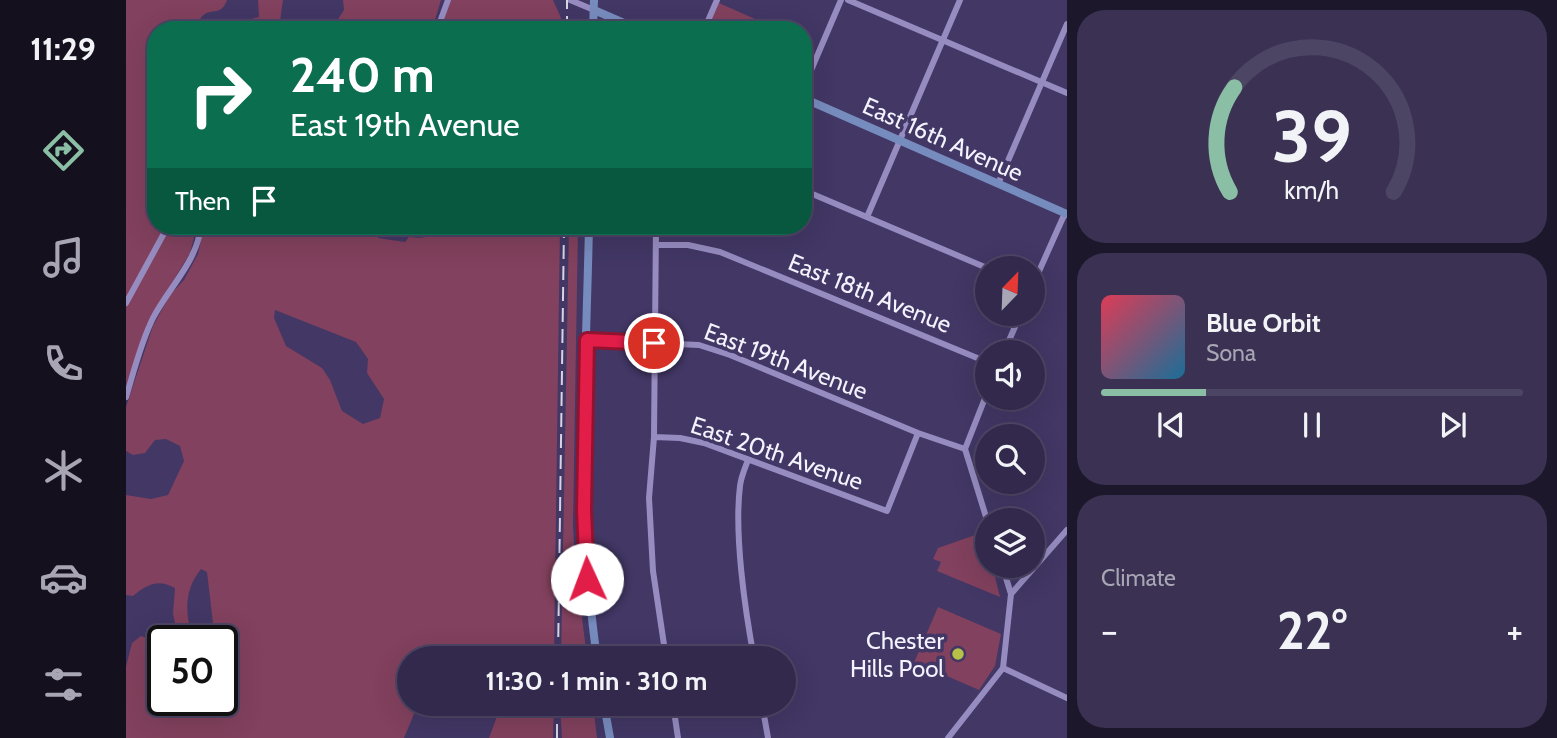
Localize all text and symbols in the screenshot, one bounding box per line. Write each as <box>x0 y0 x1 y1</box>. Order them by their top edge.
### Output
text: 11:29 <box>30 29 96 68</box>
text: 240 m <box>290 45 435 104</box>
icon: right <box>175 49 266 140</box>
street label: East 16th Avenue <box>858 91 1028 187</box>
text: 39 <box>1272 93 1352 181</box>
text: East 19th Avenue <box>290 105 520 144</box>
icon: directions <box>39 126 88 175</box>
text: km/h <box>1285 175 1339 205</box>
icon: arrive <box>245 182 283 220</box>
text: Then <box>175 185 231 217</box>
icon: music <box>39 233 88 282</box>
street label: East 18th Avenue <box>784 247 956 339</box>
north arrow <box>975 256 1045 326</box>
map controls <box>975 256 1045 578</box>
text: Blue Orbit <box>1206 307 1321 339</box>
pin <box>624 313 684 373</box>
street label: East 19th Avenue <box>700 317 872 405</box>
icon: arrive <box>635 324 673 362</box>
icon: phone <box>39 339 88 388</box>
text: Sona <box>1206 339 1256 367</box>
button: sound <box>975 340 1045 410</box>
icon: previous <box>1152 406 1190 444</box>
icon: pause <box>1293 406 1331 444</box>
icon: next <box>1434 406 1472 444</box>
street label: East 20th Avenue <box>687 410 867 496</box>
button: search <box>975 424 1045 494</box>
icon: climate <box>39 446 88 495</box>
button: layers <box>975 508 1045 578</box>
position arrow <box>550 542 624 616</box>
icon: car <box>39 553 88 602</box>
text: Climate <box>1101 564 1176 592</box>
text: 22° <box>1277 599 1347 662</box>
text: − <box>1101 607 1118 654</box>
text: + <box>1506 607 1523 654</box>
speed limit sign: 50 <box>147 625 238 716</box>
place label: Chester Hills Pool <box>850 626 944 683</box>
marker: Chester Hills Pool <box>950 646 966 662</box>
icon: filters <box>39 660 88 709</box>
text: 11:30 · 1 min · 310 m <box>486 665 707 697</box>

